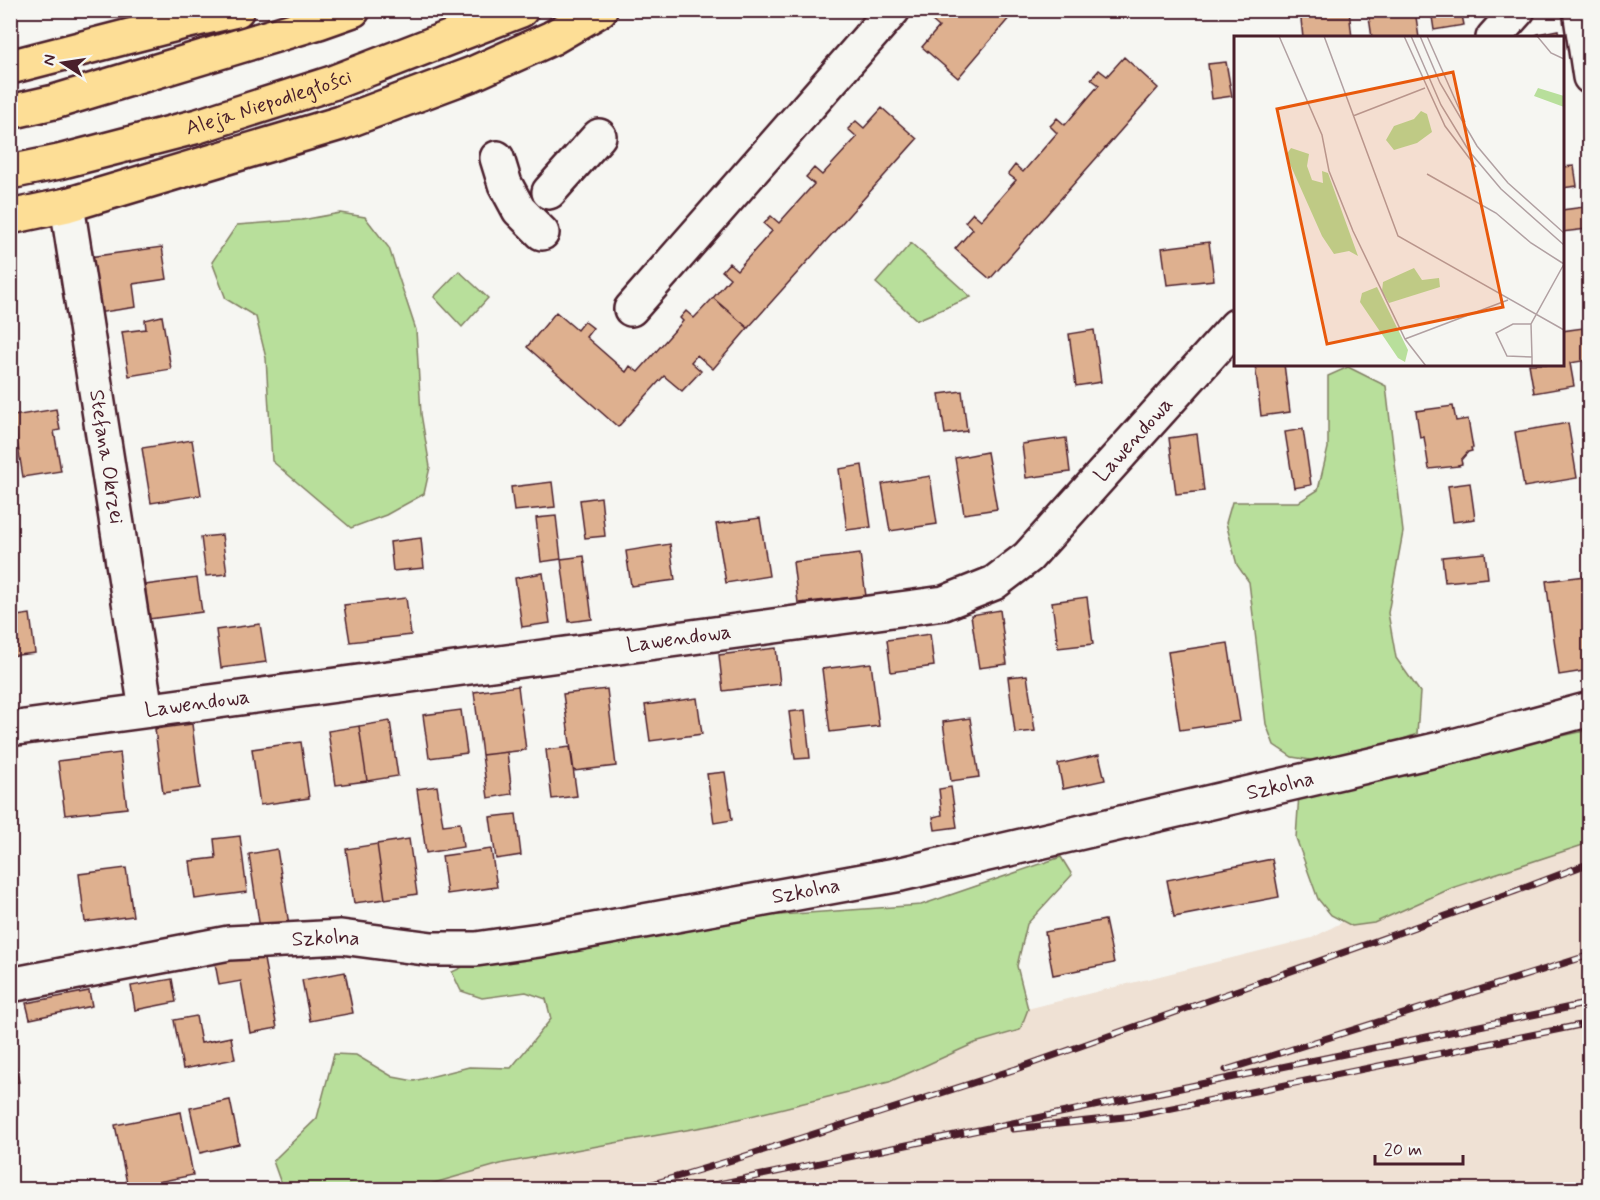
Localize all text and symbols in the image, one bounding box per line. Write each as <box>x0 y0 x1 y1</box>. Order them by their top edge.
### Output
north arrow <box>33 33 93 93</box>
inset map <box>1234 36 1564 366</box>
text: N <box>38 53 61 68</box>
street label: Aleja Niepodległości <box>183 63 356 143</box>
street label: Stefana Okrzei <box>82 388 131 526</box>
street label: Lawendowa <box>1088 391 1179 488</box>
street label: Lawendowa <box>625 618 733 660</box>
street label: Lawendowa <box>143 683 252 725</box>
street label: Szkolna <box>1244 765 1317 807</box>
street label: Szkolna <box>770 871 842 911</box>
street label: Szkolna <box>291 923 362 954</box>
scale bar <box>1375 1128 1464 1166</box>
text: 20 m <box>1384 1138 1422 1162</box>

